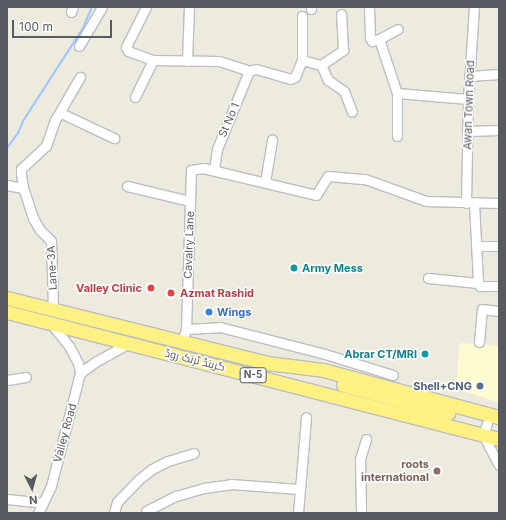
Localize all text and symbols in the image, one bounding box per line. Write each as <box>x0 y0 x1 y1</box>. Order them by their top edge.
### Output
scale bar <box>14 12 114 38</box>
text: 100 m <box>19 19 53 34</box>
street label: Awan Town Road <box>461 60 477 150</box>
street label: St No 1 <box>216 101 242 139</box>
street label: Cavalry Lane <box>181 211 197 279</box>
street label: Lane-3A <box>44 245 60 291</box>
place label: Army Mess <box>302 261 363 275</box>
marker: Army Mess <box>289 263 299 273</box>
place label: Valley Clinic <box>76 281 142 295</box>
marker: Valley Clinic <box>145 282 157 294</box>
place label: Azmat Rashid <box>180 286 254 300</box>
marker: Azmat Rashid <box>165 287 177 299</box>
place label: Wings <box>217 305 251 319</box>
marker: Wings <box>204 307 214 317</box>
street label: گرینڈ ٹرنک روڈ <box>164 346 226 374</box>
place label: Abrar CT/MRI <box>344 347 417 361</box>
marker: Abrar CT/MRI <box>420 349 430 359</box>
road number: N-5 <box>239 367 267 383</box>
place label: Shell+CNG <box>413 379 472 393</box>
marker: Shell+CNG <box>475 381 485 391</box>
street label: Valley Road <box>51 402 79 464</box>
place label: roots international <box>361 458 429 484</box>
marker: roots international <box>432 466 442 476</box>
north arrow <box>12 468 52 508</box>
text: N <box>28 493 38 507</box>

